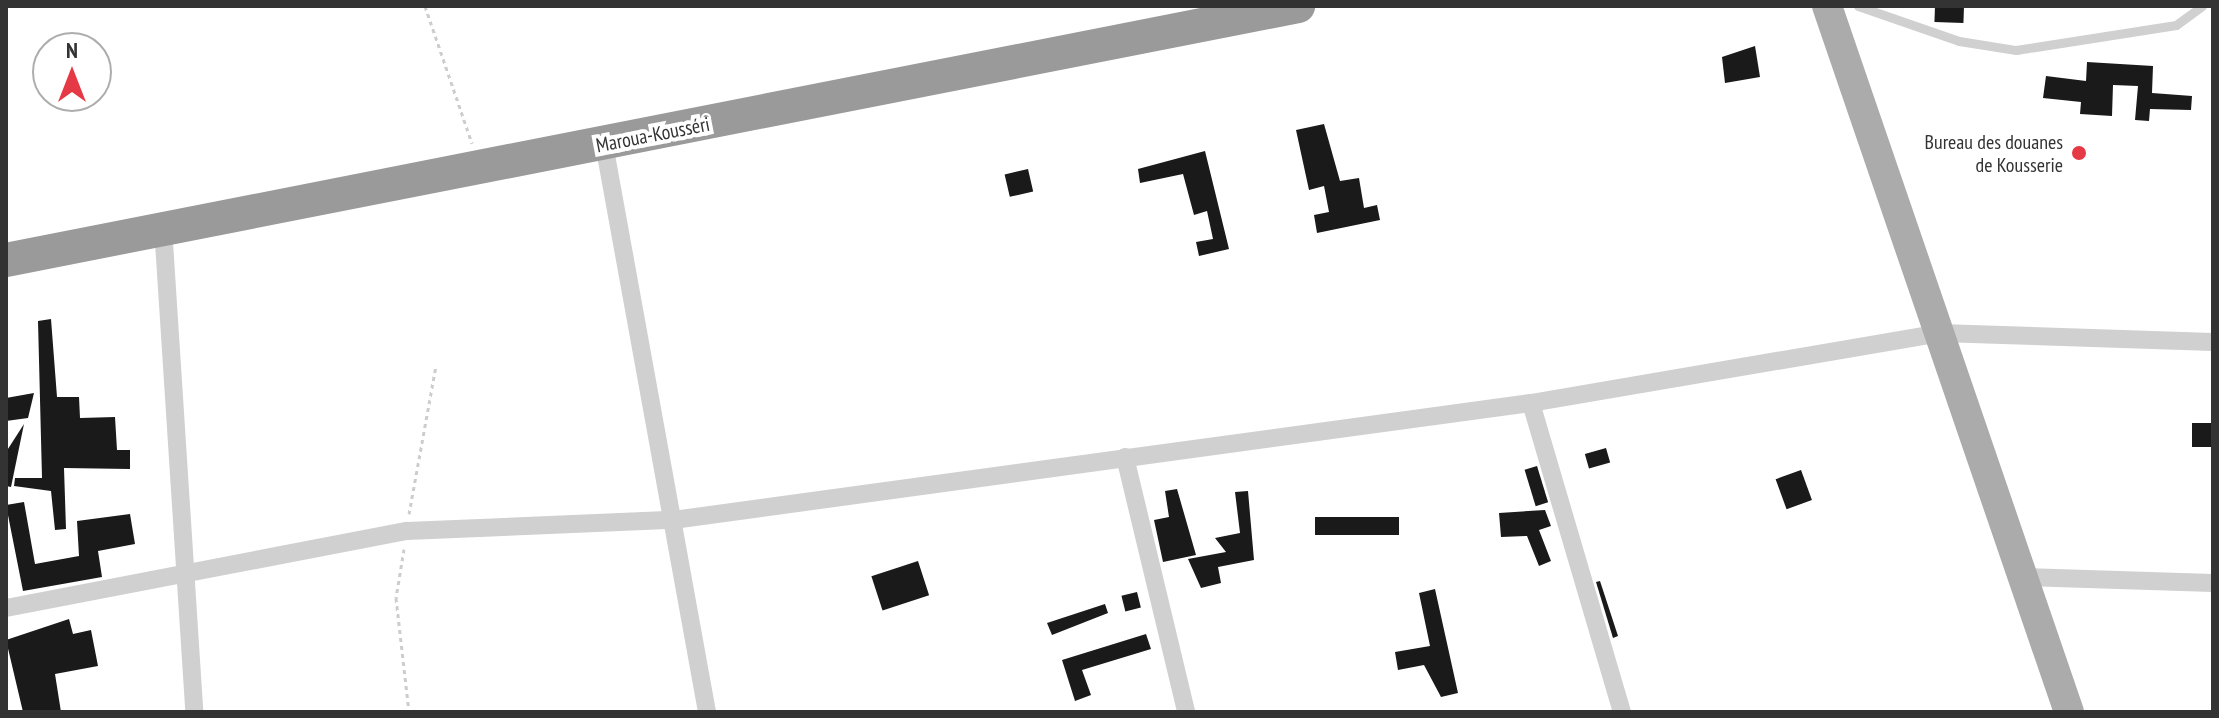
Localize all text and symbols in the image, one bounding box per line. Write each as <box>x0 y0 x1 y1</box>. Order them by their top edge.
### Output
north arrow <box>32 32 112 112</box>
text: N <box>66 36 78 64</box>
street label: Maroua-Kousséri <box>594 112 712 158</box>
place label: Bureau des douanes de Kousserie <box>1925 130 2063 177</box>
marker: Bureau des douanes de Kousserie <box>2070 144 2088 162</box>

